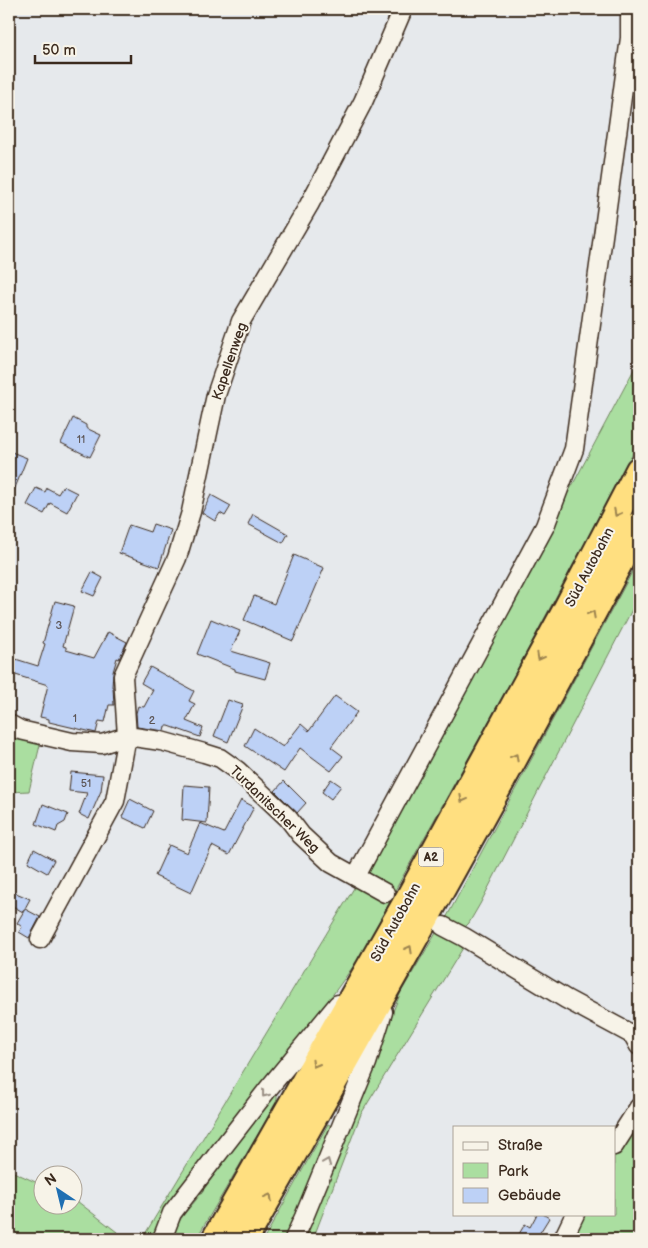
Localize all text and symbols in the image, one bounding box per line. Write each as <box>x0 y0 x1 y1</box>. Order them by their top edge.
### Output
scale bar <box>35 32 131 64</box>
text: 50 m <box>42 41 76 60</box>
street label: Kapellenweg <box>208 320 251 402</box>
house number: 11 <box>77 433 85 446</box>
one-way arrow <box>613 508 623 517</box>
street label: Süd Autobahn <box>561 524 618 610</box>
one-way arrow <box>586 611 596 620</box>
house number: 3 <box>56 619 63 632</box>
one-way arrow <box>537 651 547 660</box>
house number: 1 <box>73 712 77 725</box>
house number: 2 <box>149 714 156 727</box>
one-way arrow <box>508 754 518 763</box>
street label: Turdanitscher Weg <box>226 762 323 857</box>
house number: 51 <box>81 777 91 790</box>
one-way arrow <box>459 794 469 803</box>
road number: A2 <box>418 848 444 866</box>
street label: Süd Autobahn <box>367 880 424 965</box>
one-way arrow <box>403 945 413 954</box>
one-way arrow <box>311 1058 321 1067</box>
one-way arrow <box>261 1088 270 1097</box>
legend <box>453 1126 616 1216</box>
text: Straße <box>498 1136 543 1155</box>
one-way arrow <box>320 1158 331 1167</box>
text: Park <box>498 1162 529 1181</box>
north arrow <box>32 1166 82 1216</box>
text: N <box>42 1170 60 1190</box>
text: Gebäude <box>498 1186 561 1205</box>
one-way arrow <box>263 1193 273 1202</box>

